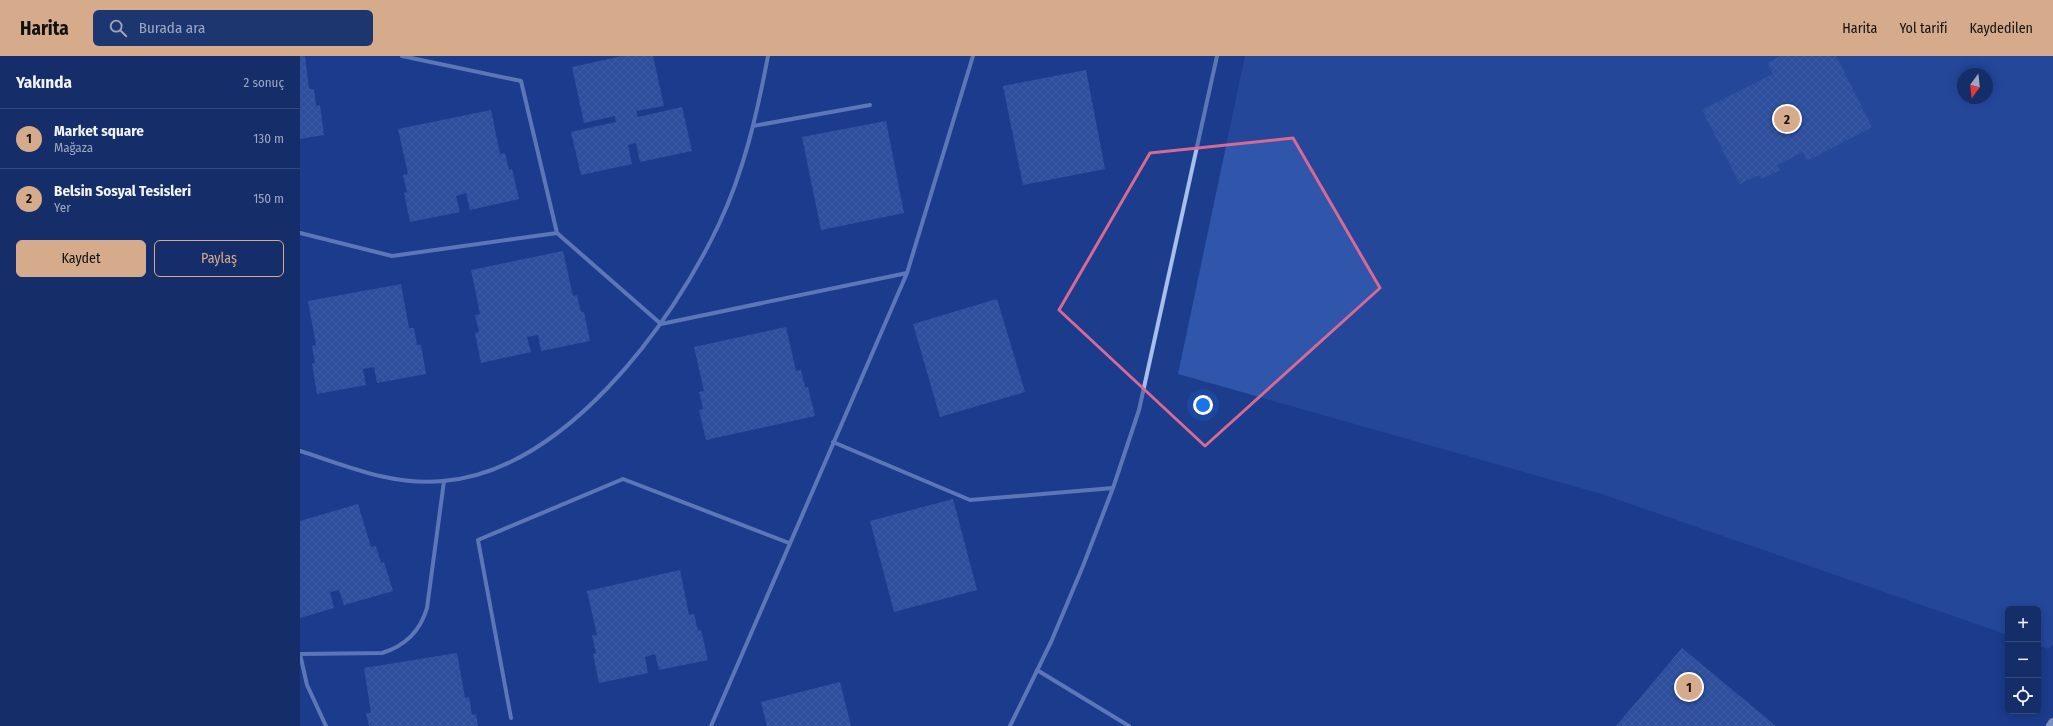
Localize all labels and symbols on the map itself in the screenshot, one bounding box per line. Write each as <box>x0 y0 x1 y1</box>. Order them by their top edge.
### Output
north arrow <box>1957 68 1993 104</box>
pin: 2 <box>1774 104 1800 134</box>
your location <box>1193 395 1213 415</box>
pin: 1 <box>1676 672 1702 702</box>

